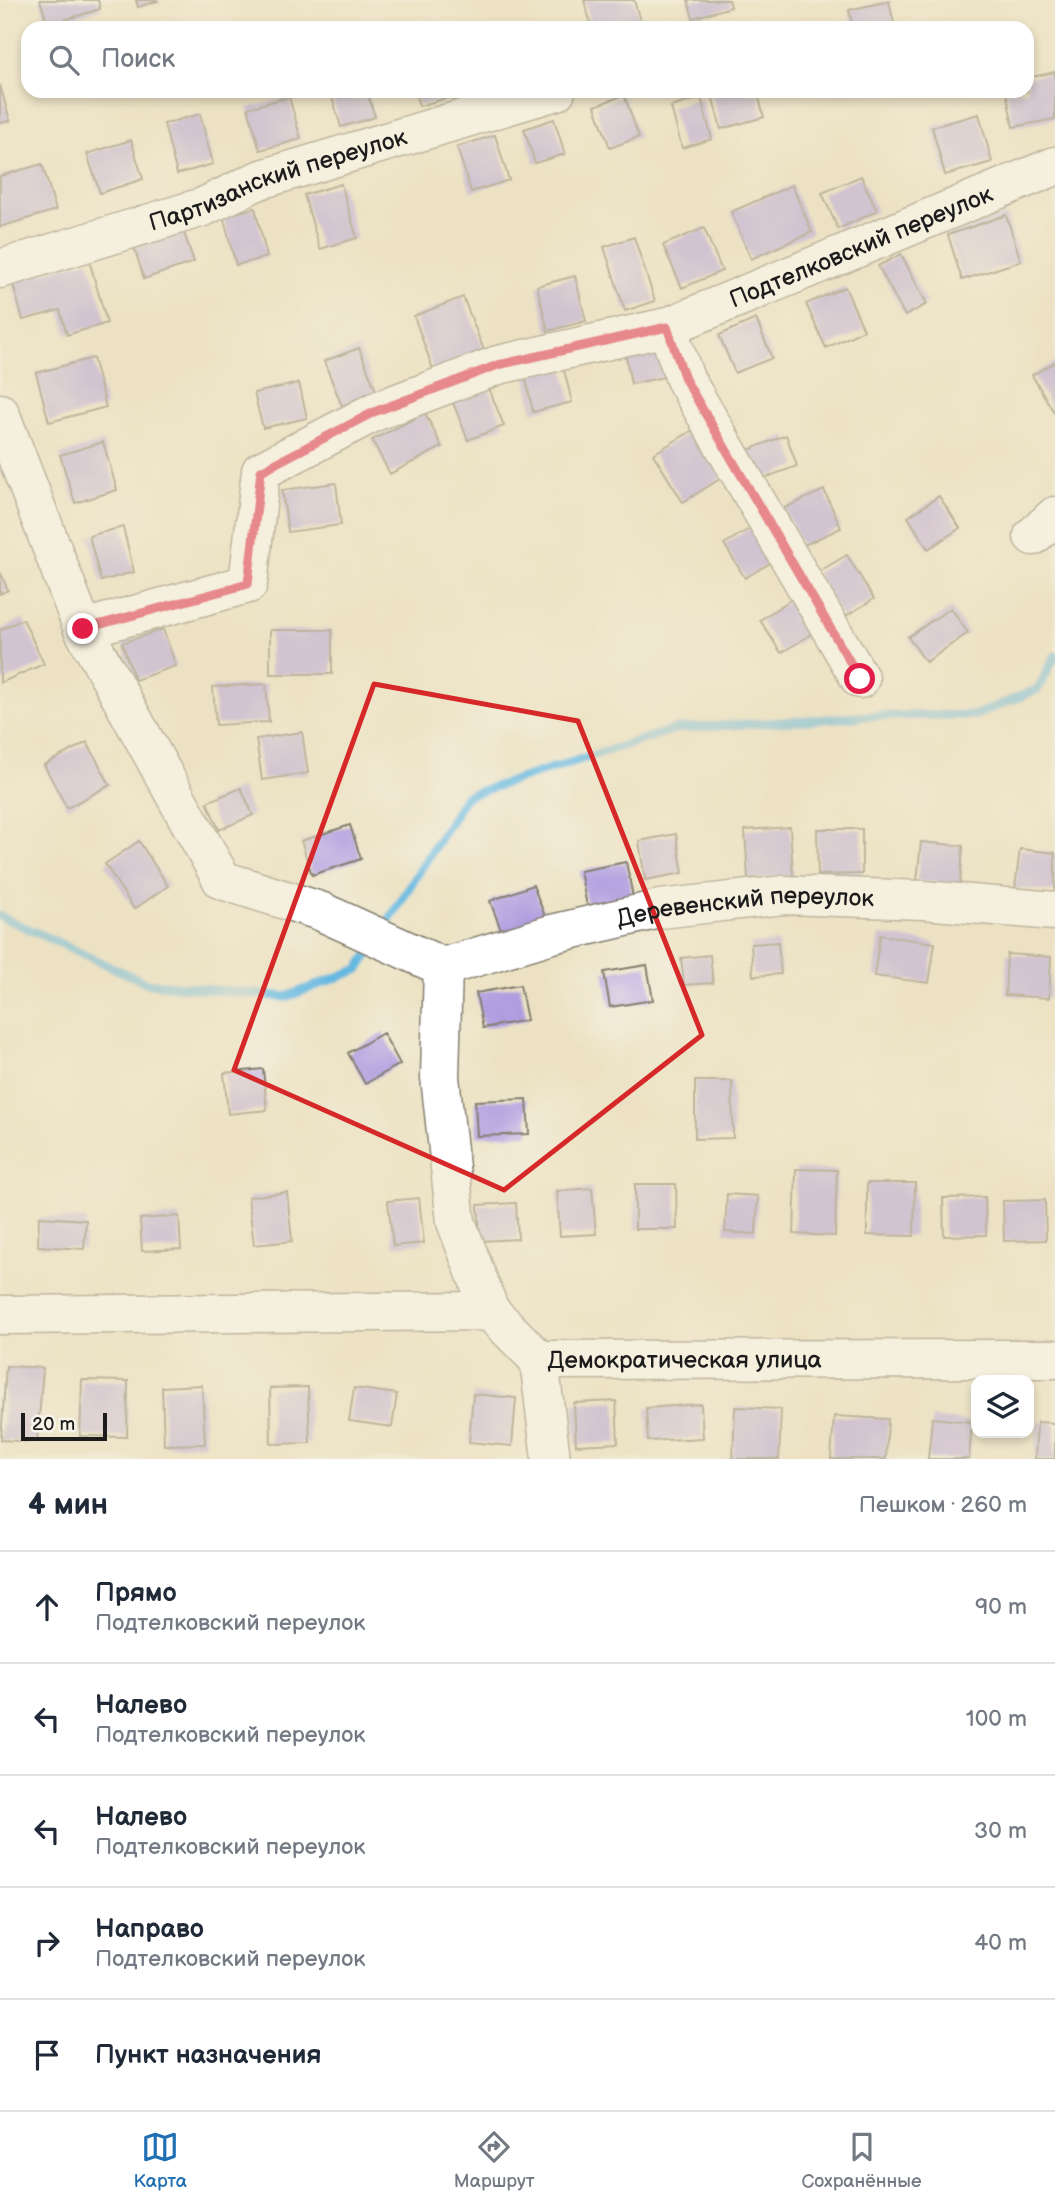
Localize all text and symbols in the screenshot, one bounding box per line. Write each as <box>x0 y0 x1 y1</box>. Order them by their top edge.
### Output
search box <box>21 21 1034 98</box>
icon: search <box>45 41 83 79</box>
text: Поиск <box>101 44 175 75</box>
street label: Партизанский переулок <box>145 123 410 238</box>
street label: Подтелковский переулок <box>725 179 997 315</box>
route end <box>67 613 98 644</box>
route start <box>844 663 875 694</box>
street label: Деревенский переулок <box>614 881 875 934</box>
street label: Демократическая улица <box>548 1345 822 1375</box>
map controls <box>971 1375 1034 1438</box>
button: layers <box>971 1375 1034 1438</box>
scale bar <box>21 1410 107 1442</box>
text: 20 m <box>32 1413 75 1436</box>
text: 4 мин <box>28 1487 108 1523</box>
text: Пешком · 260 m <box>859 1491 1027 1519</box>
text: Прямо <box>95 1578 177 1609</box>
icon: ahead <box>28 1588 66 1626</box>
text: 90 m <box>975 1593 1027 1621</box>
text: Подтелковский переулок <box>95 1609 366 1637</box>
text: Налево <box>95 1690 187 1721</box>
icon: left <box>28 1700 66 1738</box>
text: 100 m <box>966 1705 1027 1733</box>
text: Подтелковский переулок <box>95 1721 366 1749</box>
text: Налево <box>95 1802 187 1833</box>
icon: left <box>28 1812 66 1850</box>
text: 30 m <box>974 1817 1027 1845</box>
text: Подтелковский переулок <box>95 1833 366 1861</box>
text: Направо <box>95 1914 204 1945</box>
icon: right <box>28 1924 66 1962</box>
text: 40 m <box>974 1929 1027 1957</box>
text: Подтелковский переулок <box>95 1945 366 1973</box>
icon: arrive <box>28 2036 66 2074</box>
text: Пункт назначения <box>95 2040 321 2071</box>
tab: Карта <box>133 2128 187 2193</box>
tab: Маршрут <box>454 2128 535 2193</box>
tab: Сохранённые <box>802 2128 922 2193</box>

